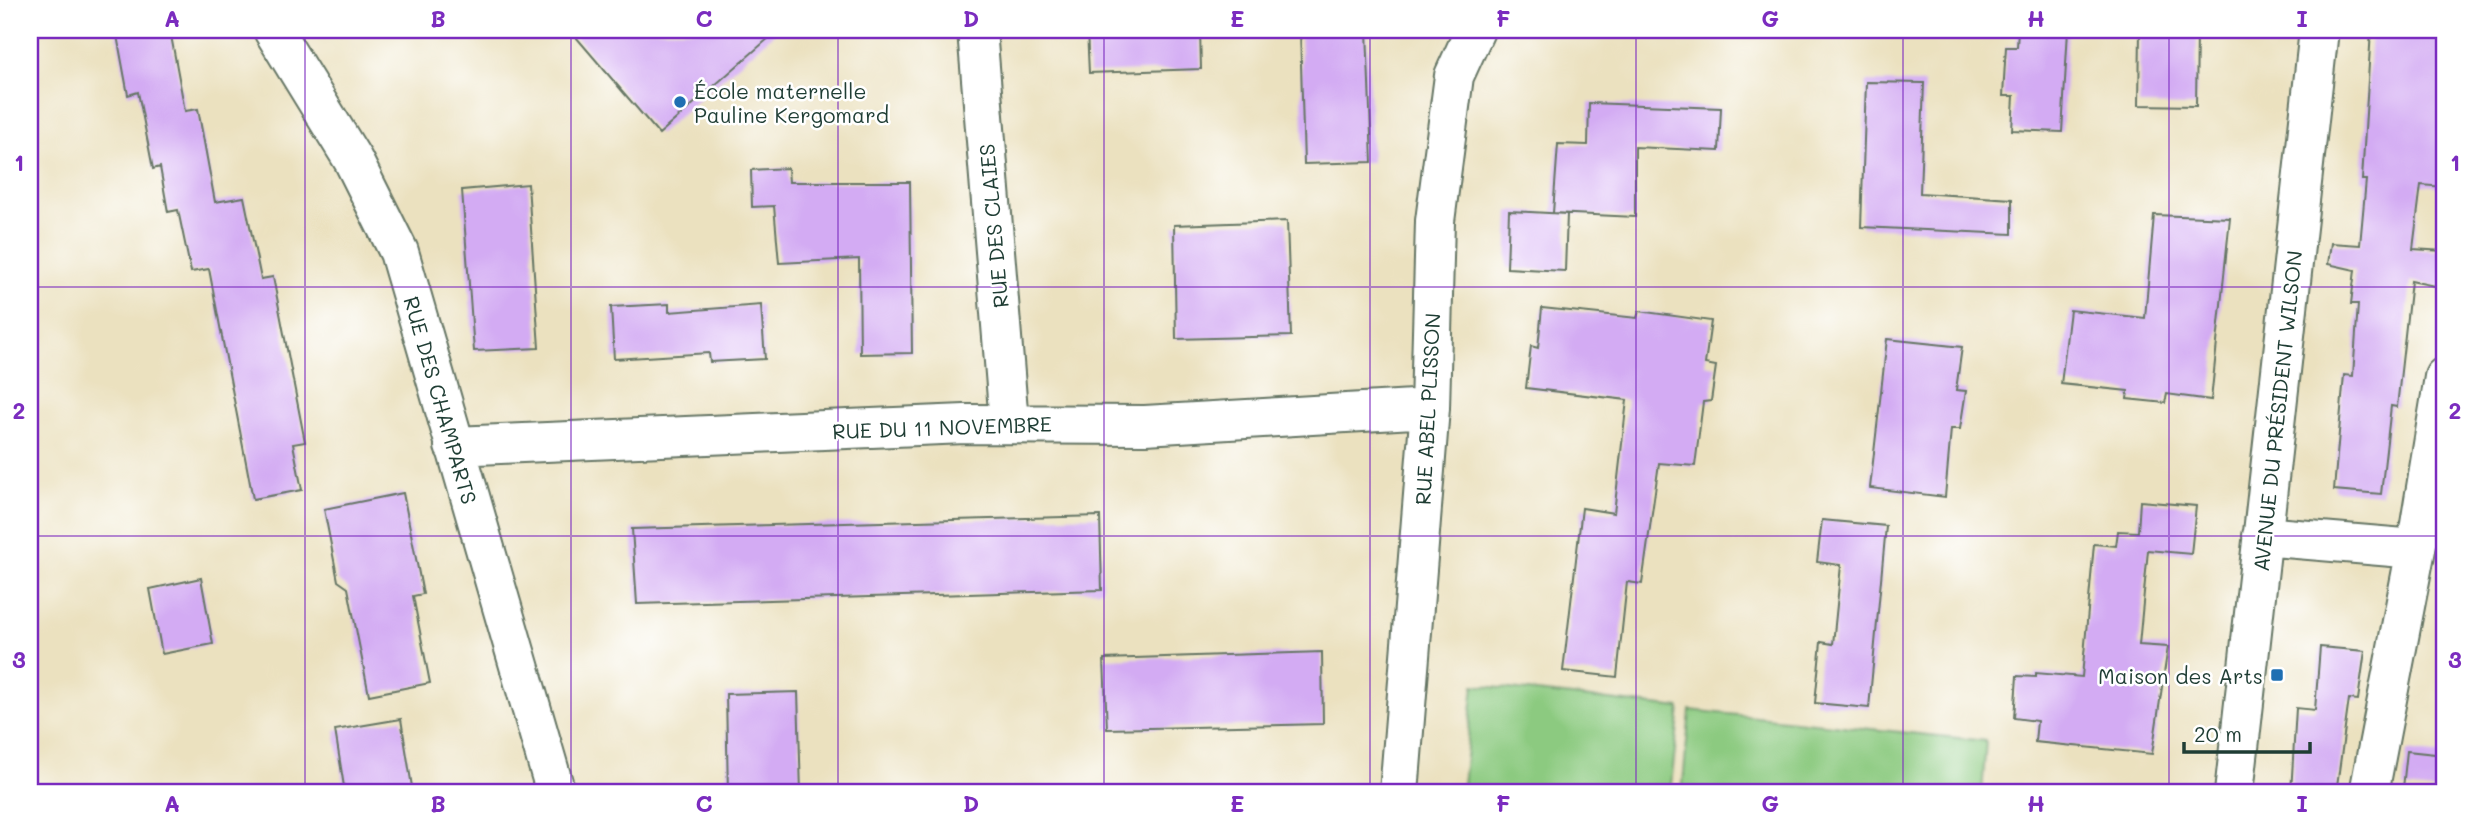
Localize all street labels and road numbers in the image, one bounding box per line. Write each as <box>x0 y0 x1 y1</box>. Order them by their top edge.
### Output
street label: RUE DES CLAIES <box>972 143 1014 309</box>
street label: AVENUE DU PRÉSIDENT WILSON <box>2247 249 2307 573</box>
street label: RUE DES CHAMPARTS <box>398 293 484 507</box>
street label: RUE ABEL PLISSON <box>1408 312 1446 506</box>
street label: RUE DU 11 NOVEMBRE <box>832 410 1052 444</box>

